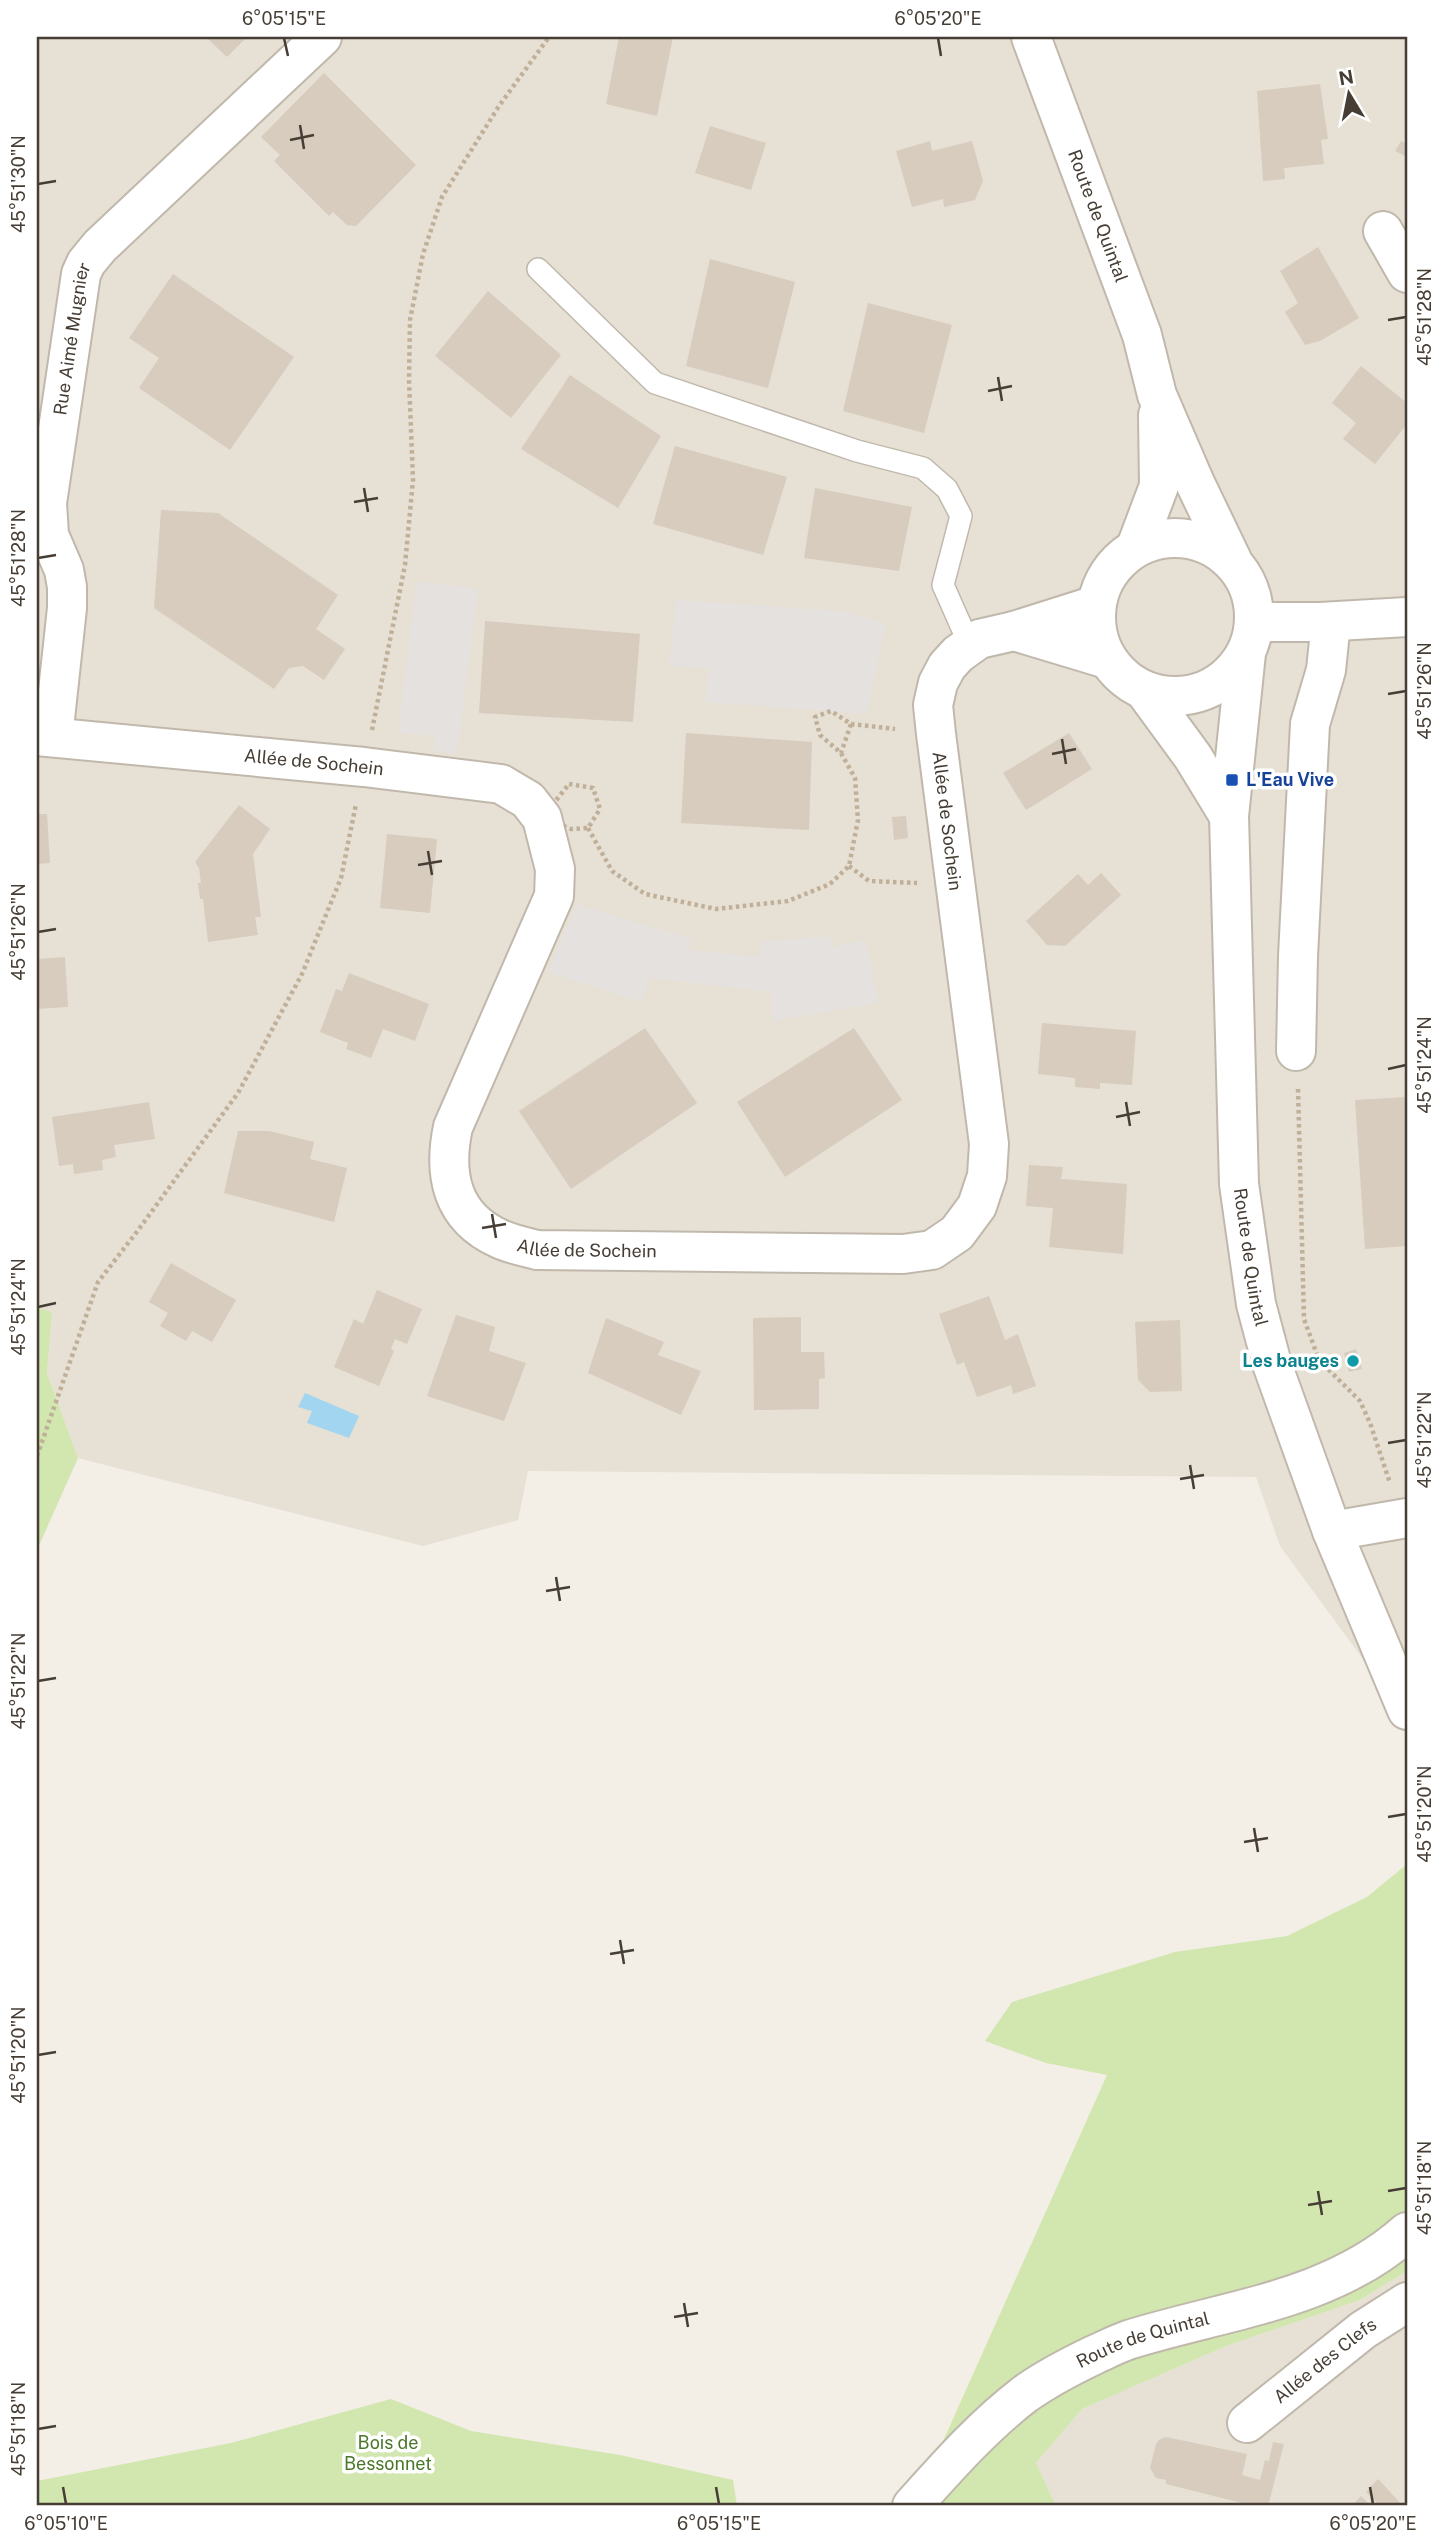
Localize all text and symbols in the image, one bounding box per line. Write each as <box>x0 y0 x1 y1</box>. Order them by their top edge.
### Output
text: 6°05'15"E <box>242 8 326 29</box>
text: 6°05'20"E <box>894 8 982 29</box>
north arrow <box>1314 60 1384 130</box>
text: N <box>1337 65 1355 89</box>
text: 45°51'30"N <box>8 135 29 233</box>
street label: Route de Quintal <box>1064 147 1132 285</box>
street label: Rue Aimé Mugnier <box>49 259 95 417</box>
text: 45°51'28"N <box>1414 268 1435 366</box>
text: 45°51'28"N <box>8 509 29 607</box>
text: 45°51'26"N <box>1414 642 1435 740</box>
street label: Allée de Sochein <box>243 745 385 779</box>
street label: Allée de Sochein <box>929 750 966 892</box>
place label: L'Eau Vive <box>1246 769 1334 790</box>
marker: L'Eau Vive <box>1224 772 1240 788</box>
text: 45°51'26"N <box>8 883 29 981</box>
text: 45°51'24"N <box>1414 1016 1435 1114</box>
street label: Route de Quintal <box>1230 1187 1272 1328</box>
street label: Allée de Sochein <box>515 1234 657 1261</box>
text: 45°51'24"N <box>8 1258 29 1356</box>
place label: Les bauges <box>1242 1350 1339 1371</box>
marker: Les bauges <box>1345 1353 1361 1369</box>
text: 45°51'22"N <box>1414 1391 1435 1489</box>
text: 45°51'22"N <box>8 1632 29 1730</box>
text: 45°51'20"N <box>1414 1765 1435 1863</box>
text: 45°51'20"N <box>8 2006 29 2104</box>
text: 45°51'18"N <box>1414 2141 1435 2235</box>
street label: Route de Quintal <box>1073 2307 1212 2372</box>
street label: Allée des Clefs <box>1269 2313 1380 2407</box>
text: 45°51'18"N <box>8 2382 29 2476</box>
park label: Bois de Bessonnet <box>344 2432 432 2474</box>
text: 6°05'10"E <box>24 2513 108 2534</box>
text: 6°05'15"E <box>677 2513 761 2534</box>
text: 6°05'20"E <box>1329 2513 1417 2534</box>

